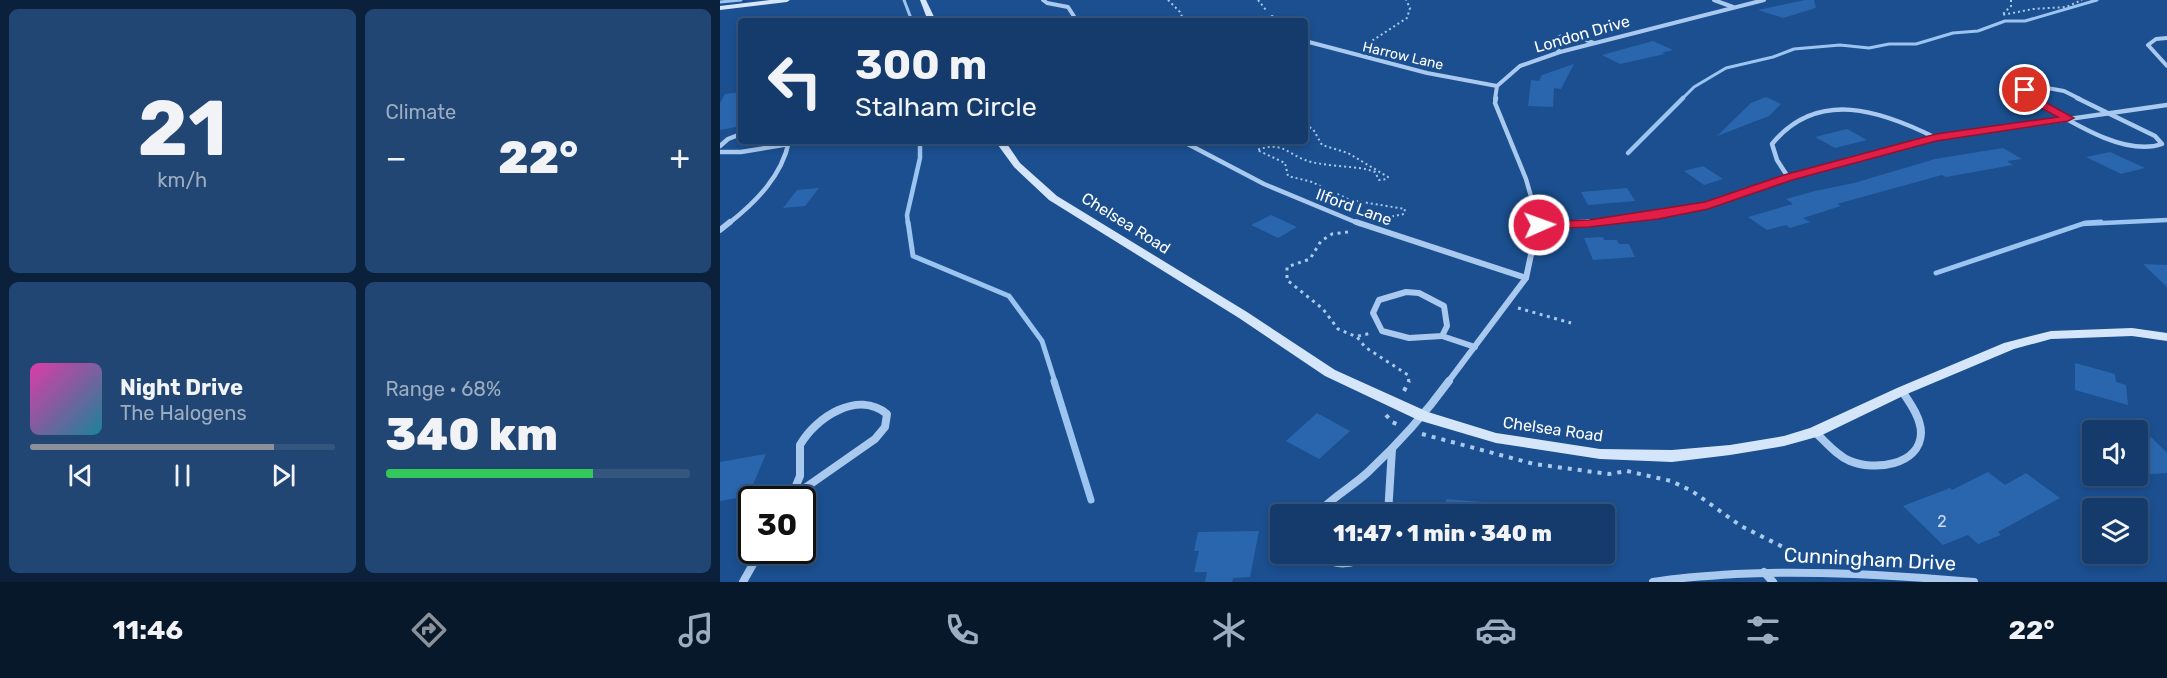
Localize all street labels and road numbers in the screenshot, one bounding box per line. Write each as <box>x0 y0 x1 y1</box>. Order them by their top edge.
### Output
street label: London Drive <box>1532 11 1632 57</box>
street label: Harrow Lane <box>1361 38 1445 74</box>
street label: Ilford Lane <box>1313 185 1395 229</box>
street label: Chelsea Road <box>1078 188 1174 258</box>
street label: Chelsea Road <box>1502 413 1604 445</box>
street label: Cunningham Drive <box>1783 543 1957 575</box>

